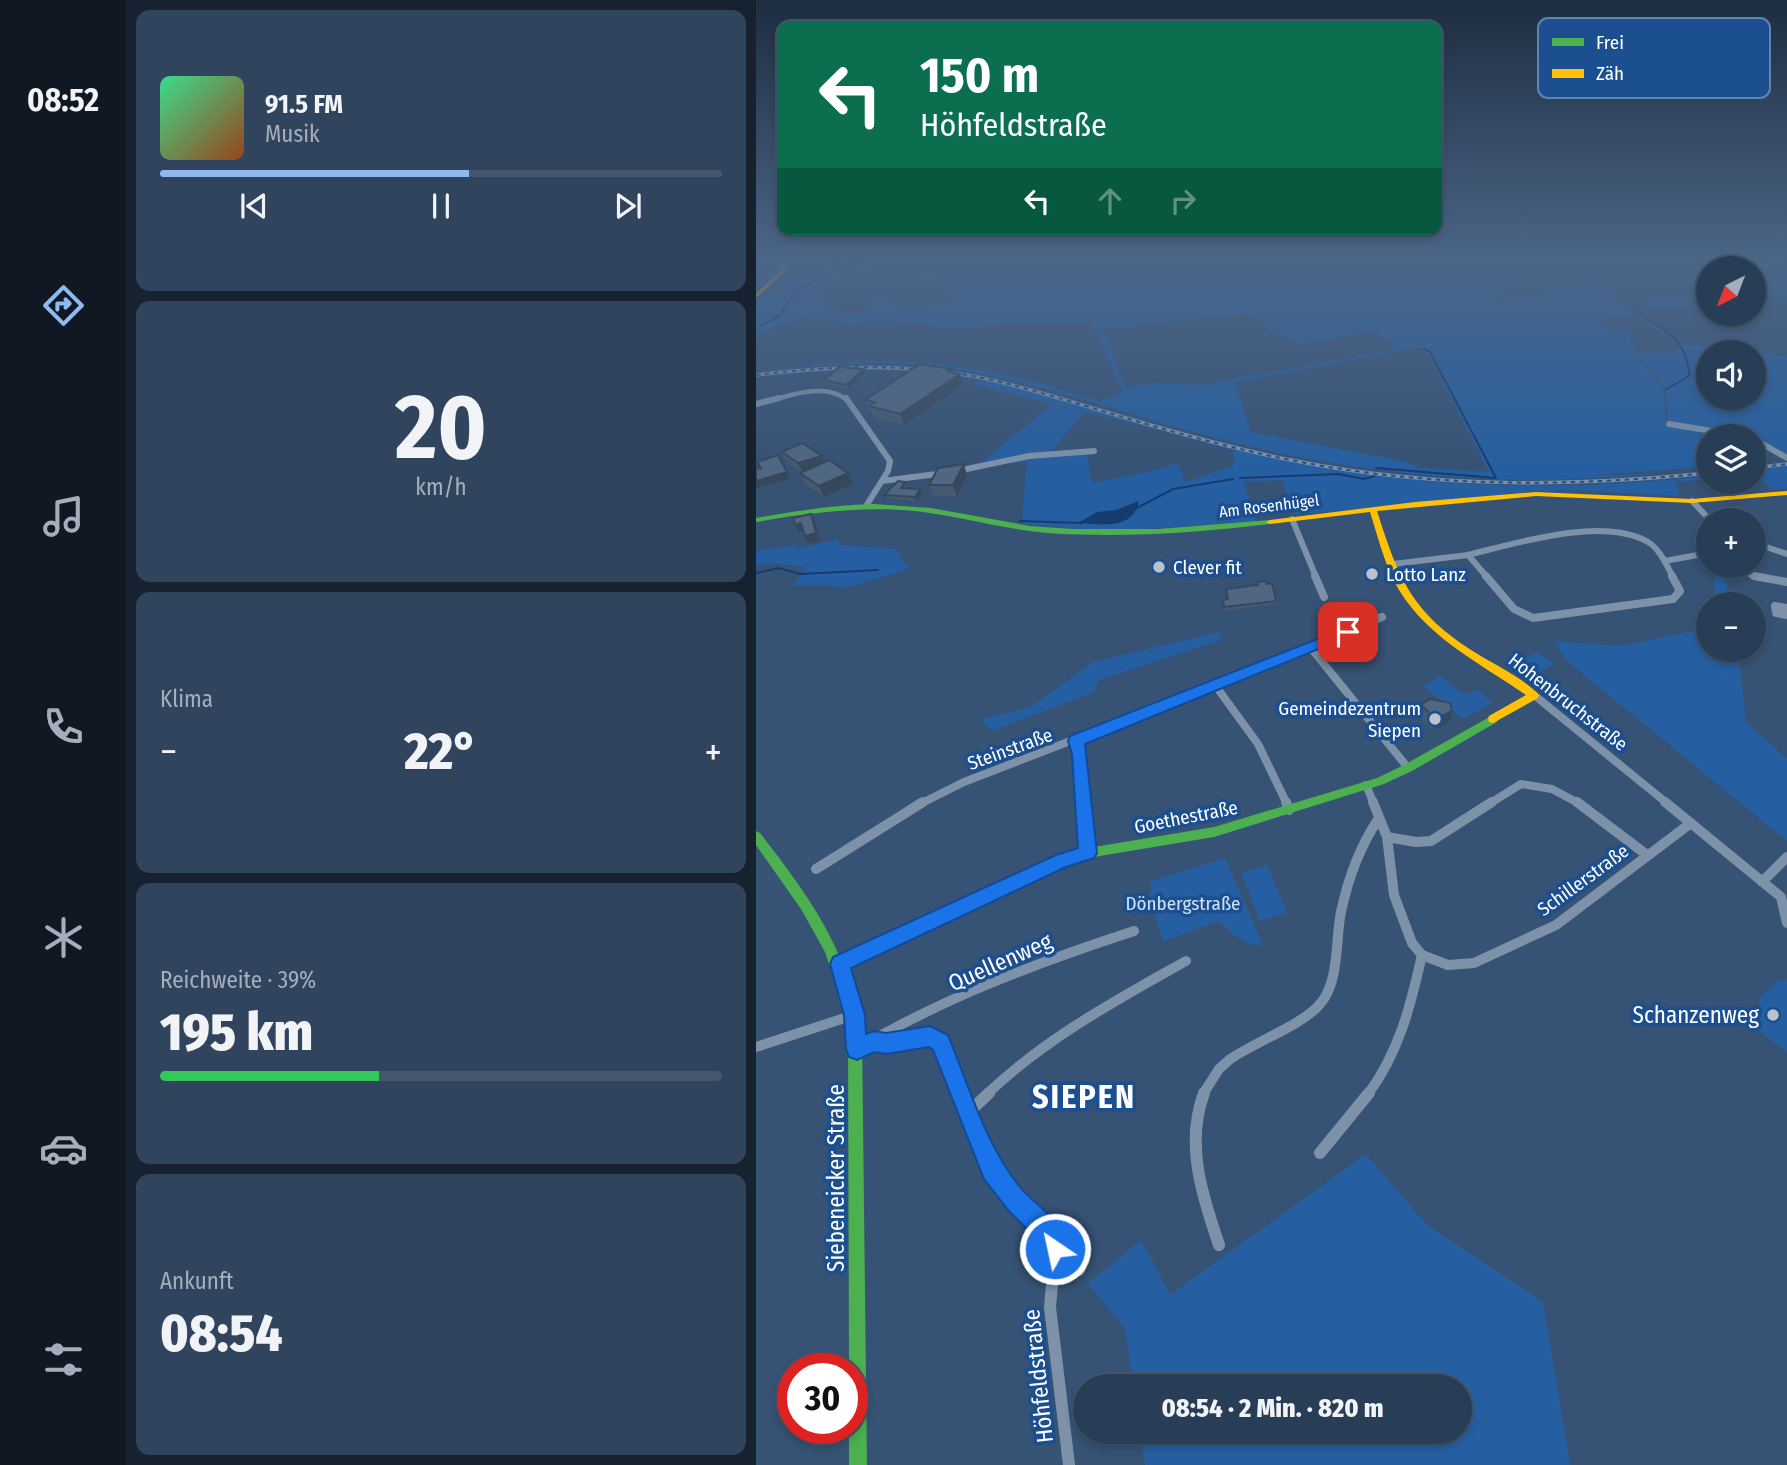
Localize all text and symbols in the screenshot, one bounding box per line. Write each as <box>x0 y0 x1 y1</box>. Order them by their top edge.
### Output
legend <box>1538 18 1770 98</box>
text: Frei <box>1596 31 1624 54</box>
text: 150 m <box>920 46 1039 105</box>
icon: left <box>805 49 896 140</box>
text: Zäh <box>1596 62 1624 85</box>
text: 08:52 <box>27 81 99 119</box>
text: 91.5 FM <box>265 89 343 120</box>
text: Höhfeldstraße <box>920 106 1107 144</box>
text: Musik <box>265 120 320 148</box>
icon: left <box>1018 182 1056 220</box>
icon: ahead <box>1091 182 1129 220</box>
icon: right <box>1164 182 1202 220</box>
icon: previous <box>235 187 273 225</box>
icon: pause <box>422 187 460 225</box>
icon: next <box>609 187 647 225</box>
north arrow <box>1696 256 1766 326</box>
map controls <box>1696 256 1766 662</box>
icon: directions <box>39 281 88 330</box>
button: sound <box>1696 340 1766 410</box>
text: 20 <box>395 373 487 482</box>
button: layers <box>1696 424 1766 494</box>
text: km/h <box>415 473 467 501</box>
street label: Am Rosenhügel <box>1218 490 1320 522</box>
icon: music <box>39 492 88 541</box>
button: + <box>1696 508 1766 578</box>
place label: Clever fit <box>1173 556 1242 579</box>
marker: Clever fit <box>1151 559 1167 575</box>
place label: Lotto Lanz <box>1386 563 1466 586</box>
marker: Lotto Lanz <box>1364 566 1380 582</box>
button: − <box>1696 592 1766 662</box>
pin <box>1318 602 1378 662</box>
icon: arrive <box>1329 613 1367 651</box>
street label: Hohenbruchstraße <box>1504 648 1632 756</box>
text: Klima <box>160 685 213 713</box>
place label: Gemeindezentrum Siepen <box>1278 697 1421 742</box>
icon: phone <box>39 702 88 751</box>
marker: Gemeindezentrum Siepen <box>1427 711 1443 727</box>
text: 22° <box>404 720 478 783</box>
street label: Steinstraße <box>964 723 1056 775</box>
text: − <box>160 729 177 775</box>
text: + <box>705 729 722 775</box>
street label: Goethestraße <box>1132 796 1240 838</box>
street label: Schillerstraße <box>1533 839 1633 921</box>
park label: Dönbergstraße <box>1126 892 1240 915</box>
icon: climate <box>39 913 88 962</box>
street label: Quellenweg <box>944 927 1056 997</box>
text: Reichweite · 39% <box>160 966 316 994</box>
text: 195 km <box>160 1001 313 1064</box>
place label: Schanzenweg <box>1633 1001 1759 1029</box>
marker: Schanzenweg <box>1765 1007 1781 1023</box>
district label: SIEPEN <box>1032 1078 1136 1116</box>
street label: Siebeneicker Straße <box>822 1084 850 1272</box>
icon: car <box>39 1124 88 1173</box>
position arrow <box>1018 1212 1092 1286</box>
text: Ankunft <box>160 1267 234 1295</box>
text: 08:54 <box>160 1302 283 1365</box>
street label: Höhfeldstraße <box>1017 1308 1059 1444</box>
icon: filters <box>39 1335 88 1384</box>
speed limit sign: 30 <box>777 1353 868 1444</box>
text: 08:54 · 2 Min. · 820 m <box>1161 1393 1384 1424</box>

